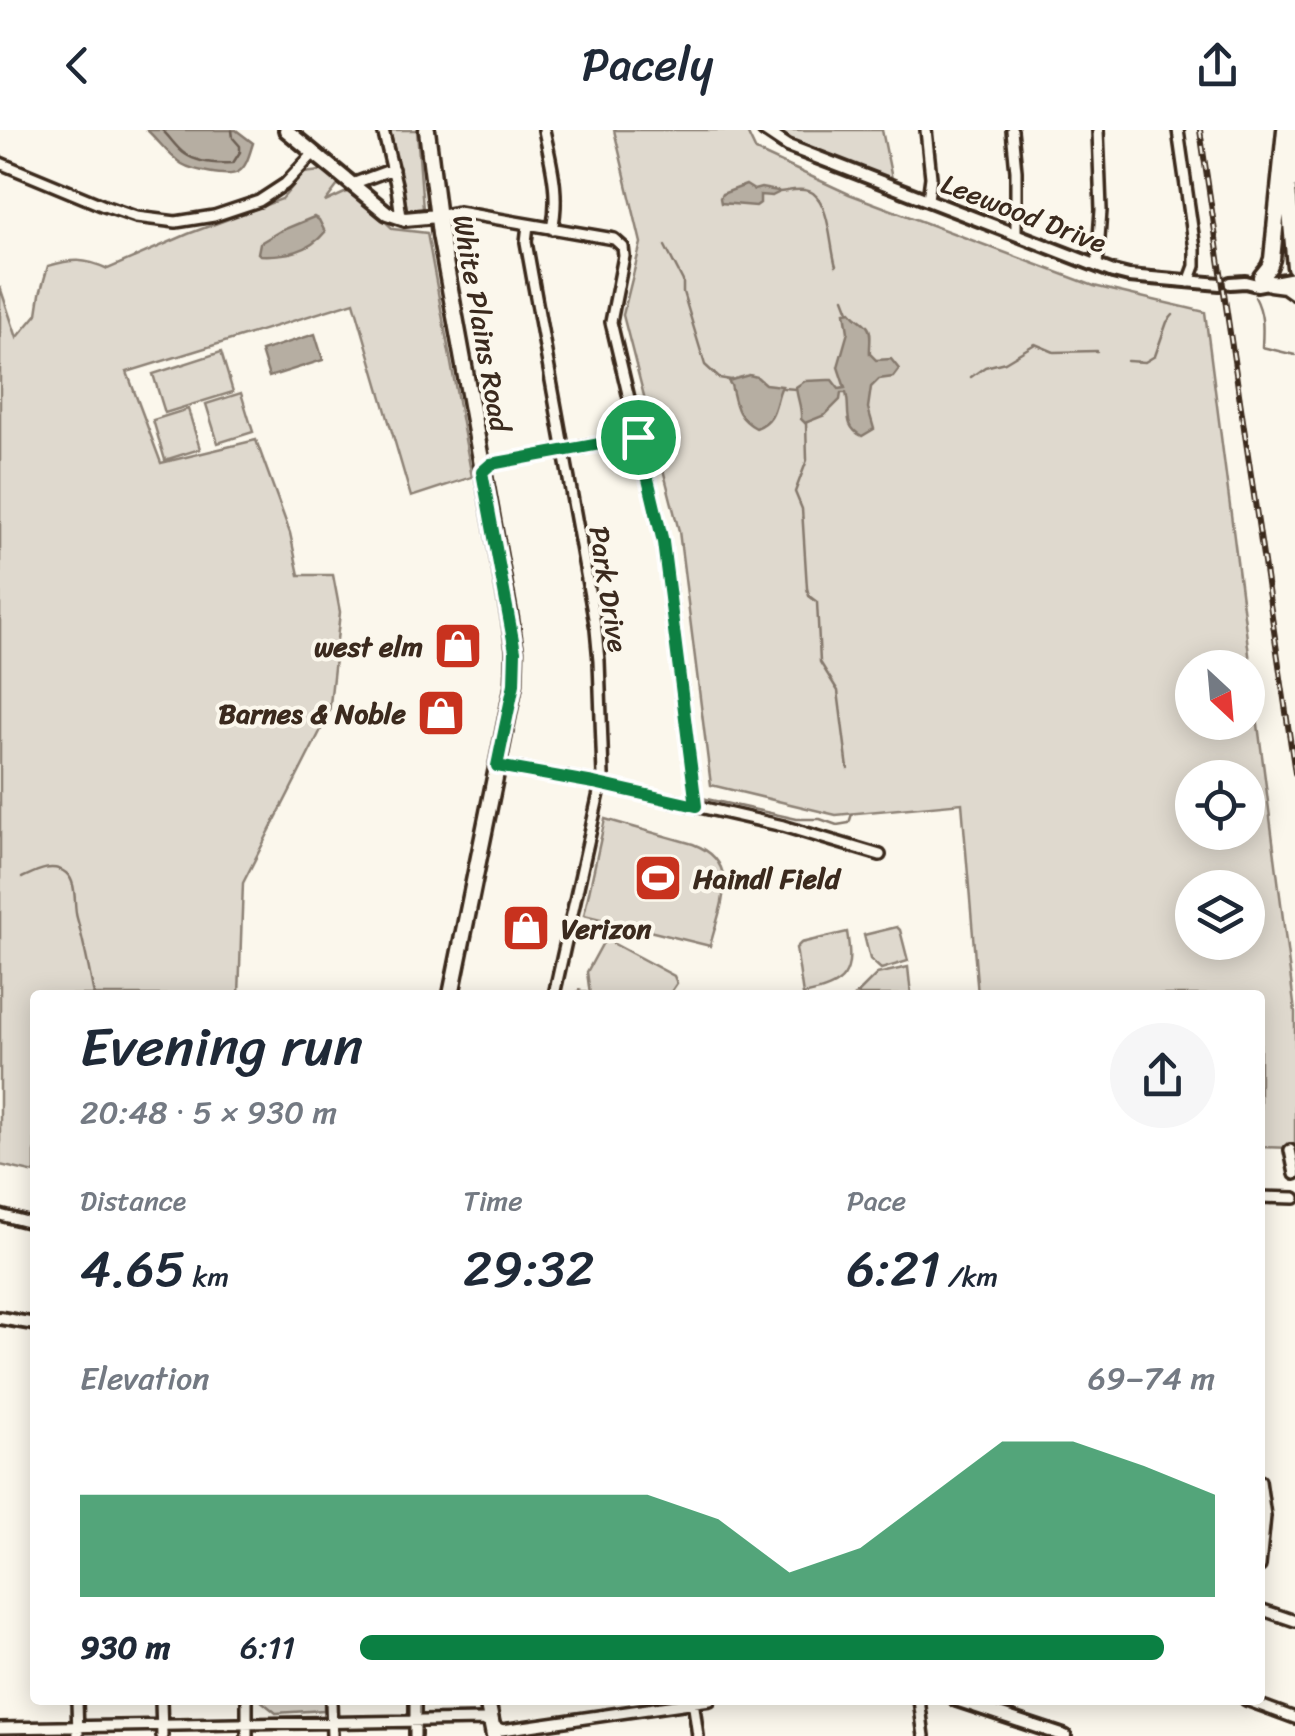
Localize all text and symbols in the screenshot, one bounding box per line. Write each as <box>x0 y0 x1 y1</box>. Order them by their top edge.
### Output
text: Pacely <box>582 25 713 105</box>
icon: back <box>50 38 105 93</box>
icon: share <box>1190 38 1245 93</box>
street label: Leewood Drive <box>934 159 1114 267</box>
street label: White Plains Road <box>438 211 525 438</box>
pin <box>596 395 681 480</box>
icon: arrive <box>611 410 666 465</box>
street label: Park Drive <box>574 522 643 656</box>
shop icon: west elm <box>432 620 484 672</box>
place label: west elm <box>314 622 423 671</box>
north arrow <box>1175 650 1265 740</box>
map controls <box>1175 650 1265 960</box>
shop icon: Barnes & Noble <box>415 687 467 739</box>
place label: Barnes & Noble <box>219 689 407 738</box>
button: locate <box>1175 760 1265 850</box>
sports icon: Haindl Field <box>632 852 684 904</box>
place label: Haindl Field <box>693 854 842 903</box>
button: layers <box>1175 870 1265 960</box>
shop icon: Verizon <box>500 902 552 954</box>
place label: Verizon <box>561 904 652 953</box>
text: Evening run <box>80 998 363 1095</box>
button: share <box>1110 1023 1215 1128</box>
text: 20:48 · 5 × 930 m <box>80 1084 337 1141</box>
text: Distance <box>80 1176 186 1225</box>
text: Time <box>463 1176 523 1225</box>
text: Pace <box>847 1176 906 1225</box>
text: 4.65 <box>80 1225 185 1314</box>
text: 29:32 <box>463 1225 594 1314</box>
text: 6:21 <box>847 1225 940 1314</box>
text: km <box>185 1252 229 1301</box>
text: /km <box>940 1252 998 1301</box>
text: Elevation <box>80 1350 210 1407</box>
text: 69–74 m <box>1088 1350 1215 1407</box>
text: 930 m <box>80 1619 170 1676</box>
text: 6:11 <box>240 1619 295 1676</box>

